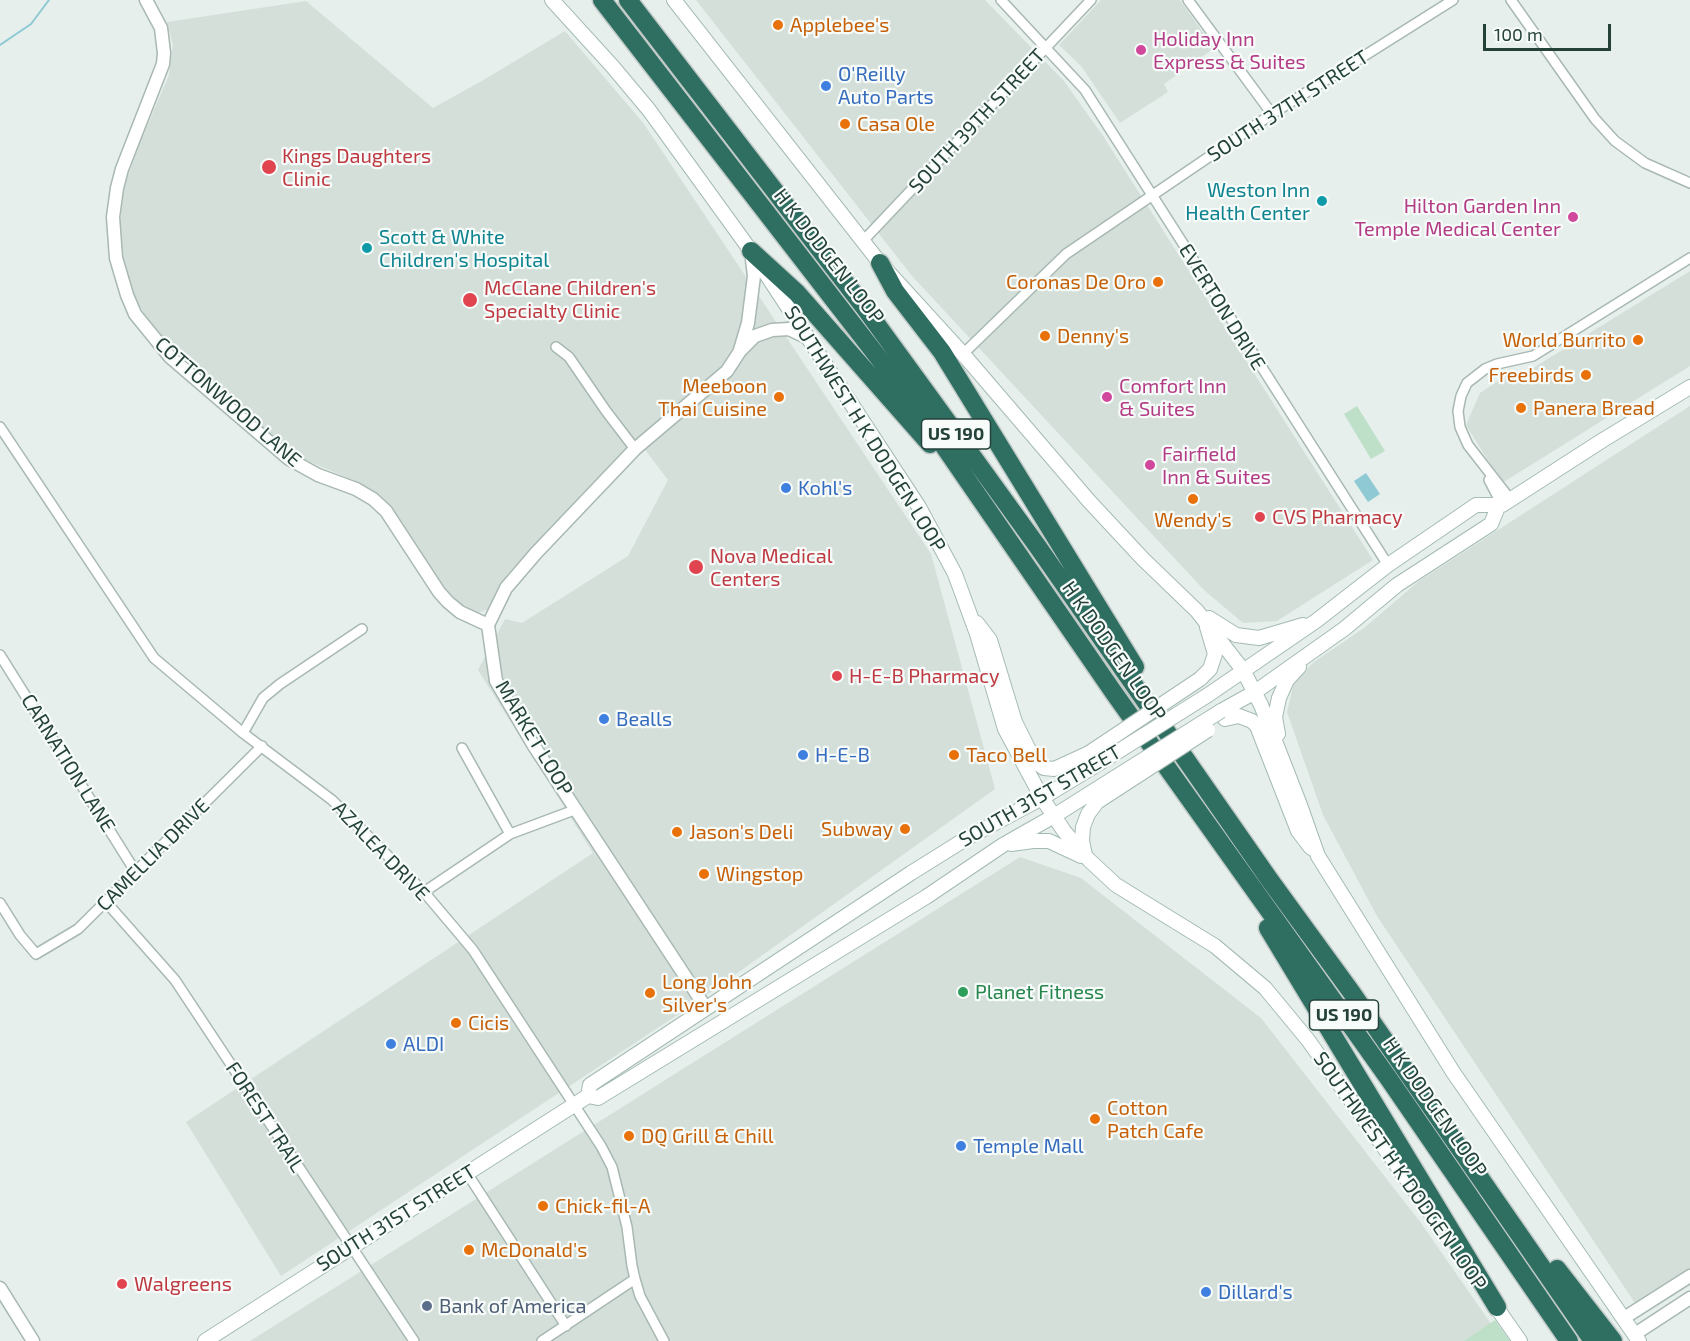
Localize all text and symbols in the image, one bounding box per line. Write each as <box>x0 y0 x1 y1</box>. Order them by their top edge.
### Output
scale bar <box>1486 12 1614 50</box>
place label: Applebee's <box>790 13 889 37</box>
marker: Applebee's <box>771 18 785 32</box>
text: 100 m <box>1494 23 1543 45</box>
place label: Holiday Inn Express & Suites <box>1153 27 1306 74</box>
marker: Holiday Inn Express & Suites <box>1134 43 1148 57</box>
street label: SOUTH 39TH STREET <box>904 44 1050 198</box>
street label: SOUTH 37TH STREET <box>1203 45 1373 167</box>
place label: O'Reilly Auto Parts <box>838 62 934 109</box>
marker: O'Reilly Auto Parts <box>819 79 833 93</box>
place label: Casa Ole <box>857 112 935 136</box>
marker: Casa Ole <box>838 117 852 131</box>
place label: Kings Daughters Clinic <box>282 144 431 191</box>
marker: Kings Daughters Clinic <box>260 158 278 176</box>
place label: Weston Inn Health Center <box>1185 178 1310 225</box>
street label: H K DODGEN LOOP <box>769 184 889 328</box>
marker: Weston Inn Health Center <box>1315 194 1329 208</box>
place label: Hilton Garden Inn Temple Medical Center <box>1355 194 1561 241</box>
marker: Hilton Garden Inn Temple Medical Center <box>1566 210 1580 224</box>
place label: Scott & White Children's Hospital <box>379 225 549 272</box>
street label: EVERTON DRIVE <box>1174 239 1270 375</box>
marker: Scott & White Children's Hospital <box>360 241 374 255</box>
place label: Coronas De Oro <box>1006 270 1146 294</box>
marker: Coronas De Oro <box>1151 275 1165 289</box>
place label: McClane Children's Specialty Clinic <box>484 276 656 323</box>
marker: McClane Children's Specialty Clinic <box>461 291 479 309</box>
street label: SOUTHWEST H K DODGEN LOOP <box>779 302 951 556</box>
place label: Denny's <box>1057 324 1129 348</box>
place label: World Burrito <box>1502 328 1626 352</box>
marker: Denny's <box>1038 329 1052 343</box>
street label: COTTONWOOD LANE <box>150 332 306 472</box>
marker: World Burrito <box>1631 333 1645 347</box>
place label: Freebirds <box>1489 363 1574 387</box>
marker: Freebirds <box>1579 368 1593 382</box>
place label: Meeboon Thai Cuisine <box>658 374 767 421</box>
place label: Comfort Inn & Suites <box>1119 374 1227 421</box>
marker: Meeboon Thai Cuisine <box>772 390 786 404</box>
marker: Comfort Inn & Suites <box>1100 390 1114 404</box>
place label: Panera Bread <box>1533 396 1655 420</box>
marker: Panera Bread <box>1514 401 1528 415</box>
road number: US 190 <box>922 419 990 449</box>
place label: Fairfield Inn & Suites <box>1162 442 1271 489</box>
marker: Fairfield Inn & Suites <box>1143 458 1157 472</box>
place label: Kohl's <box>798 476 852 500</box>
marker: Kohl's <box>779 481 793 495</box>
marker: Wendy's <box>1186 492 1200 506</box>
place label: CVS Pharmacy <box>1272 505 1403 529</box>
place label: Wendy's <box>1154 508 1232 532</box>
marker: CVS Pharmacy <box>1253 510 1267 524</box>
place label: Nova Medical Centers <box>710 544 833 591</box>
marker: Nova Medical Centers <box>687 558 705 576</box>
street label: H K DODGEN LOOP <box>1057 577 1171 725</box>
place label: H-E-B Pharmacy <box>849 664 1000 688</box>
marker: H-E-B Pharmacy <box>830 669 844 683</box>
street label: MARKET LOOP <box>490 676 578 800</box>
street label: CARNATION LANE <box>16 689 120 837</box>
place label: Bealls <box>616 707 672 731</box>
marker: Bealls <box>597 712 611 726</box>
street label: SOUTH 31ST STREET <box>955 740 1125 852</box>
place label: H-E-B <box>815 743 870 767</box>
place label: Taco Bell <box>966 743 1047 767</box>
marker: H-E-B <box>796 748 810 762</box>
marker: Taco Bell <box>947 748 961 762</box>
street label: CAMELLIA DRIVE <box>92 794 214 916</box>
street label: AZALEA DRIVE <box>328 796 434 906</box>
place label: Subway <box>821 817 893 841</box>
place label: Jason's Deli <box>689 820 793 844</box>
marker: Subway <box>898 822 912 836</box>
marker: Jason's Deli <box>670 825 684 839</box>
place label: Wingstop <box>716 862 803 886</box>
marker: Wingstop <box>697 867 711 881</box>
place label: Long John Silver's <box>662 970 752 1017</box>
place label: Planet Fitness <box>975 980 1104 1004</box>
marker: Planet Fitness <box>956 985 970 999</box>
marker: Long John Silver's <box>643 986 657 1000</box>
road number: US 190 <box>1310 1000 1378 1030</box>
place label: Cicis <box>468 1011 509 1035</box>
marker: Cicis <box>449 1016 463 1030</box>
place label: ALDI <box>403 1032 444 1056</box>
street label: H K DODGEN LOOP <box>1378 1033 1492 1181</box>
marker: ALDI <box>384 1037 398 1051</box>
street label: SOUTHWEST H K DODGEN LOOP <box>1308 1047 1492 1295</box>
street label: FOREST TRAIL <box>220 1057 310 1177</box>
place label: Cotton Patch Cafe <box>1107 1096 1204 1143</box>
marker: Cotton Patch Cafe <box>1088 1112 1102 1126</box>
place label: DQ Grill & Chill <box>641 1124 774 1148</box>
marker: DQ Grill & Chill <box>622 1129 636 1143</box>
place label: Temple Mall <box>973 1134 1084 1158</box>
marker: Temple Mall <box>954 1139 968 1153</box>
street label: SOUTH 31ST STREET <box>312 1159 480 1277</box>
place label: Chick-fil-A <box>555 1194 650 1218</box>
marker: Chick-fil-A <box>536 1199 550 1213</box>
place label: McDonald's <box>481 1238 587 1262</box>
marker: McDonald's <box>462 1243 476 1257</box>
place label: Walgreens <box>134 1272 232 1296</box>
marker: Walgreens <box>115 1277 129 1291</box>
place label: Dillard's <box>1218 1280 1293 1304</box>
marker: Dillard's <box>1199 1285 1213 1299</box>
place label: Bank of America <box>439 1294 586 1318</box>
marker: Bank of America <box>420 1299 434 1313</box>

